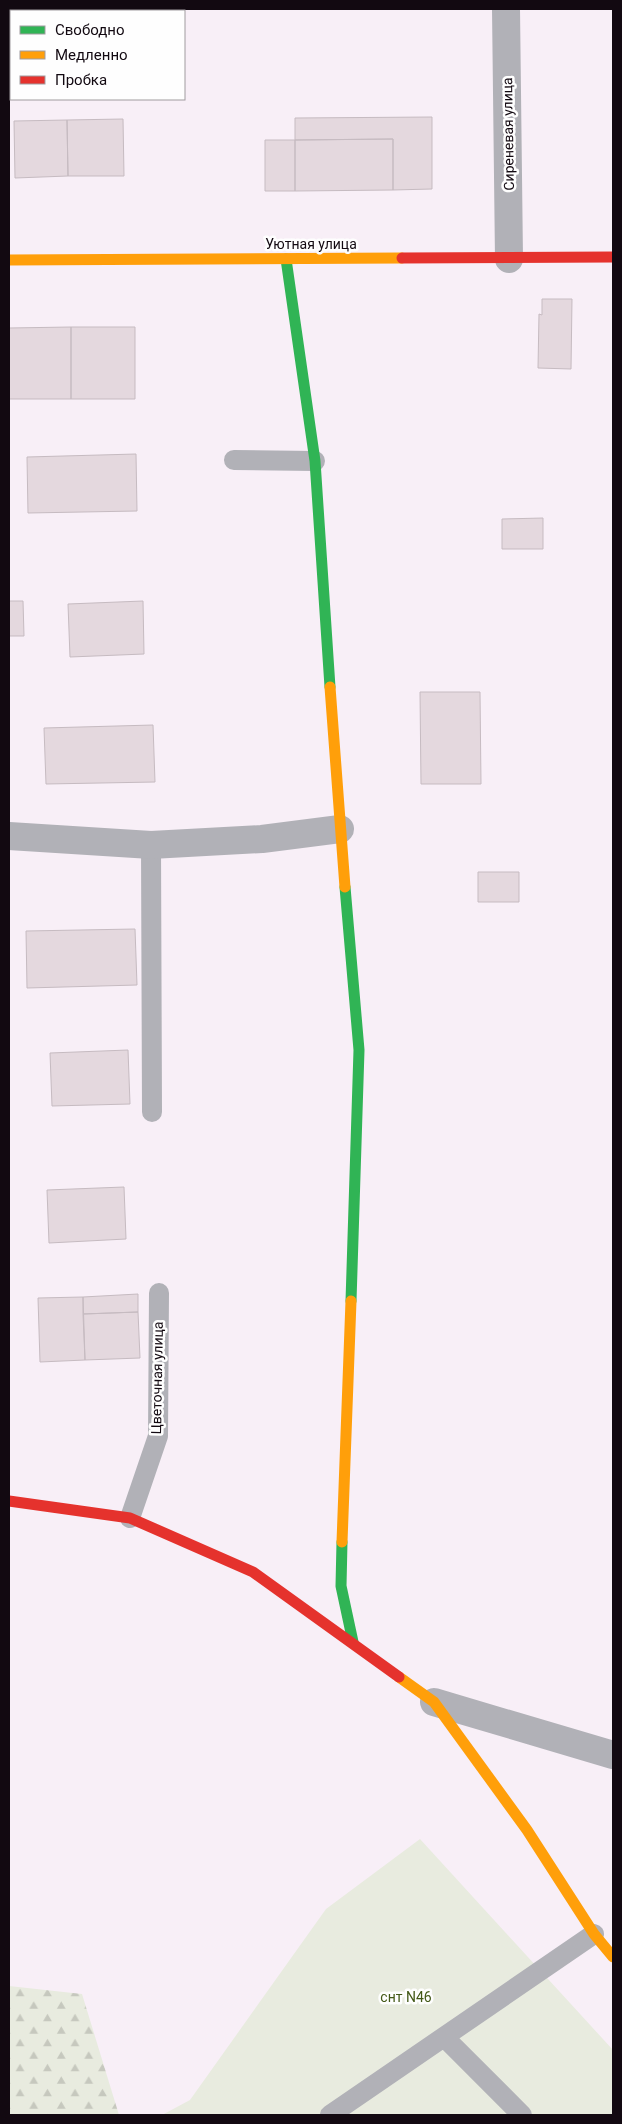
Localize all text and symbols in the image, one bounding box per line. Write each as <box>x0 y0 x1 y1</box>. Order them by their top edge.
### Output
legend <box>10 10 185 100</box>
text: Свободно <box>55 21 124 39</box>
text: Медленно <box>55 46 128 64</box>
text: Пробка <box>55 71 107 89</box>
street label: Сиреневая улица <box>499 77 517 191</box>
street label: Уютная улица <box>265 236 357 252</box>
street label: Цветочная улица <box>148 1321 166 1435</box>
park label: снт N46 <box>380 1989 432 2005</box>

